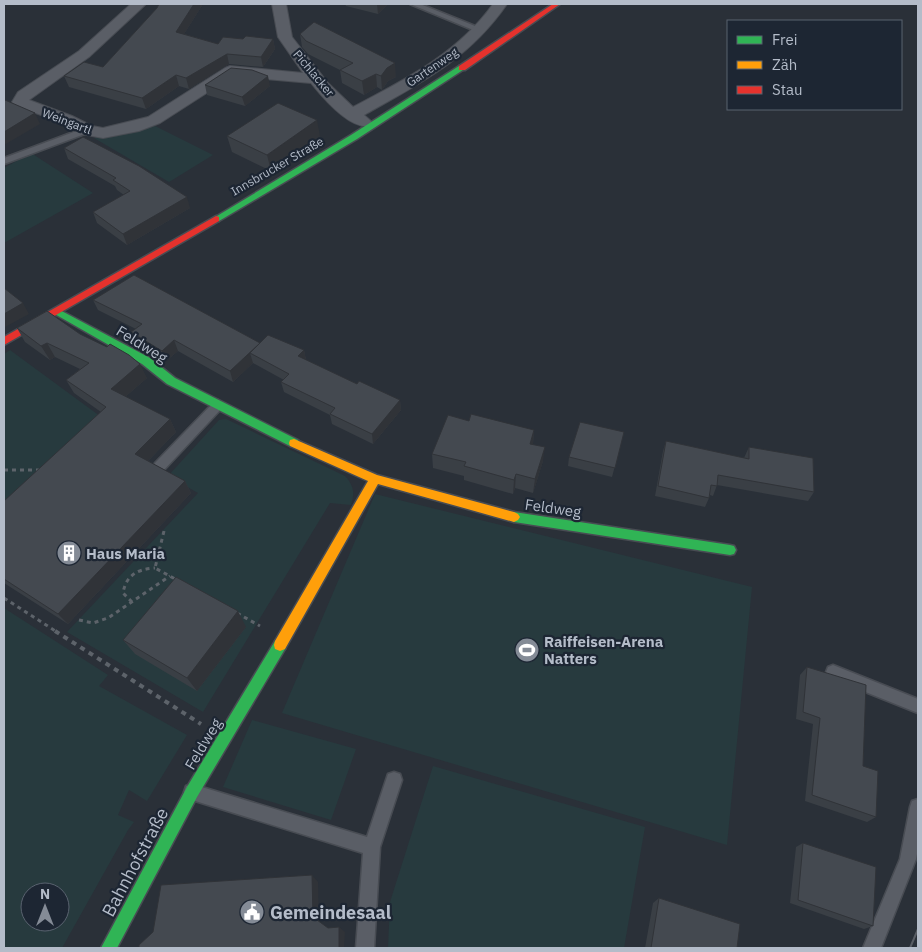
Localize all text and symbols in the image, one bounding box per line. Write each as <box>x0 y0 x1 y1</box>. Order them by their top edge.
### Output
legend <box>727 20 902 110</box>
text: Frei <box>772 30 798 49</box>
street label: Gartenweg <box>403 44 461 90</box>
street label: Pichlacker <box>290 47 338 100</box>
text: Zäh <box>772 55 797 74</box>
text: Stau <box>772 80 803 99</box>
street label: Weingartl <box>40 105 94 137</box>
street label: Innsbrucker Straße <box>228 133 326 199</box>
street label: Feldweg <box>113 321 171 367</box>
street label: Feldweg <box>524 495 582 521</box>
building icon: Haus Maria <box>56 540 82 566</box>
place label: Haus Maria <box>86 544 166 563</box>
place label: Raiffeisen-Arena Natters <box>544 632 664 668</box>
sports icon: Raiffeisen-Arena Natters <box>514 637 540 663</box>
street label: Feldweg <box>180 715 226 773</box>
street label: Bahnhofstraße <box>97 803 173 921</box>
north arrow <box>20 882 70 932</box>
text: N <box>40 885 50 903</box>
public building icon: Gemeindesaal <box>239 899 265 925</box>
place label: Gemeindesaal <box>270 901 392 924</box>

